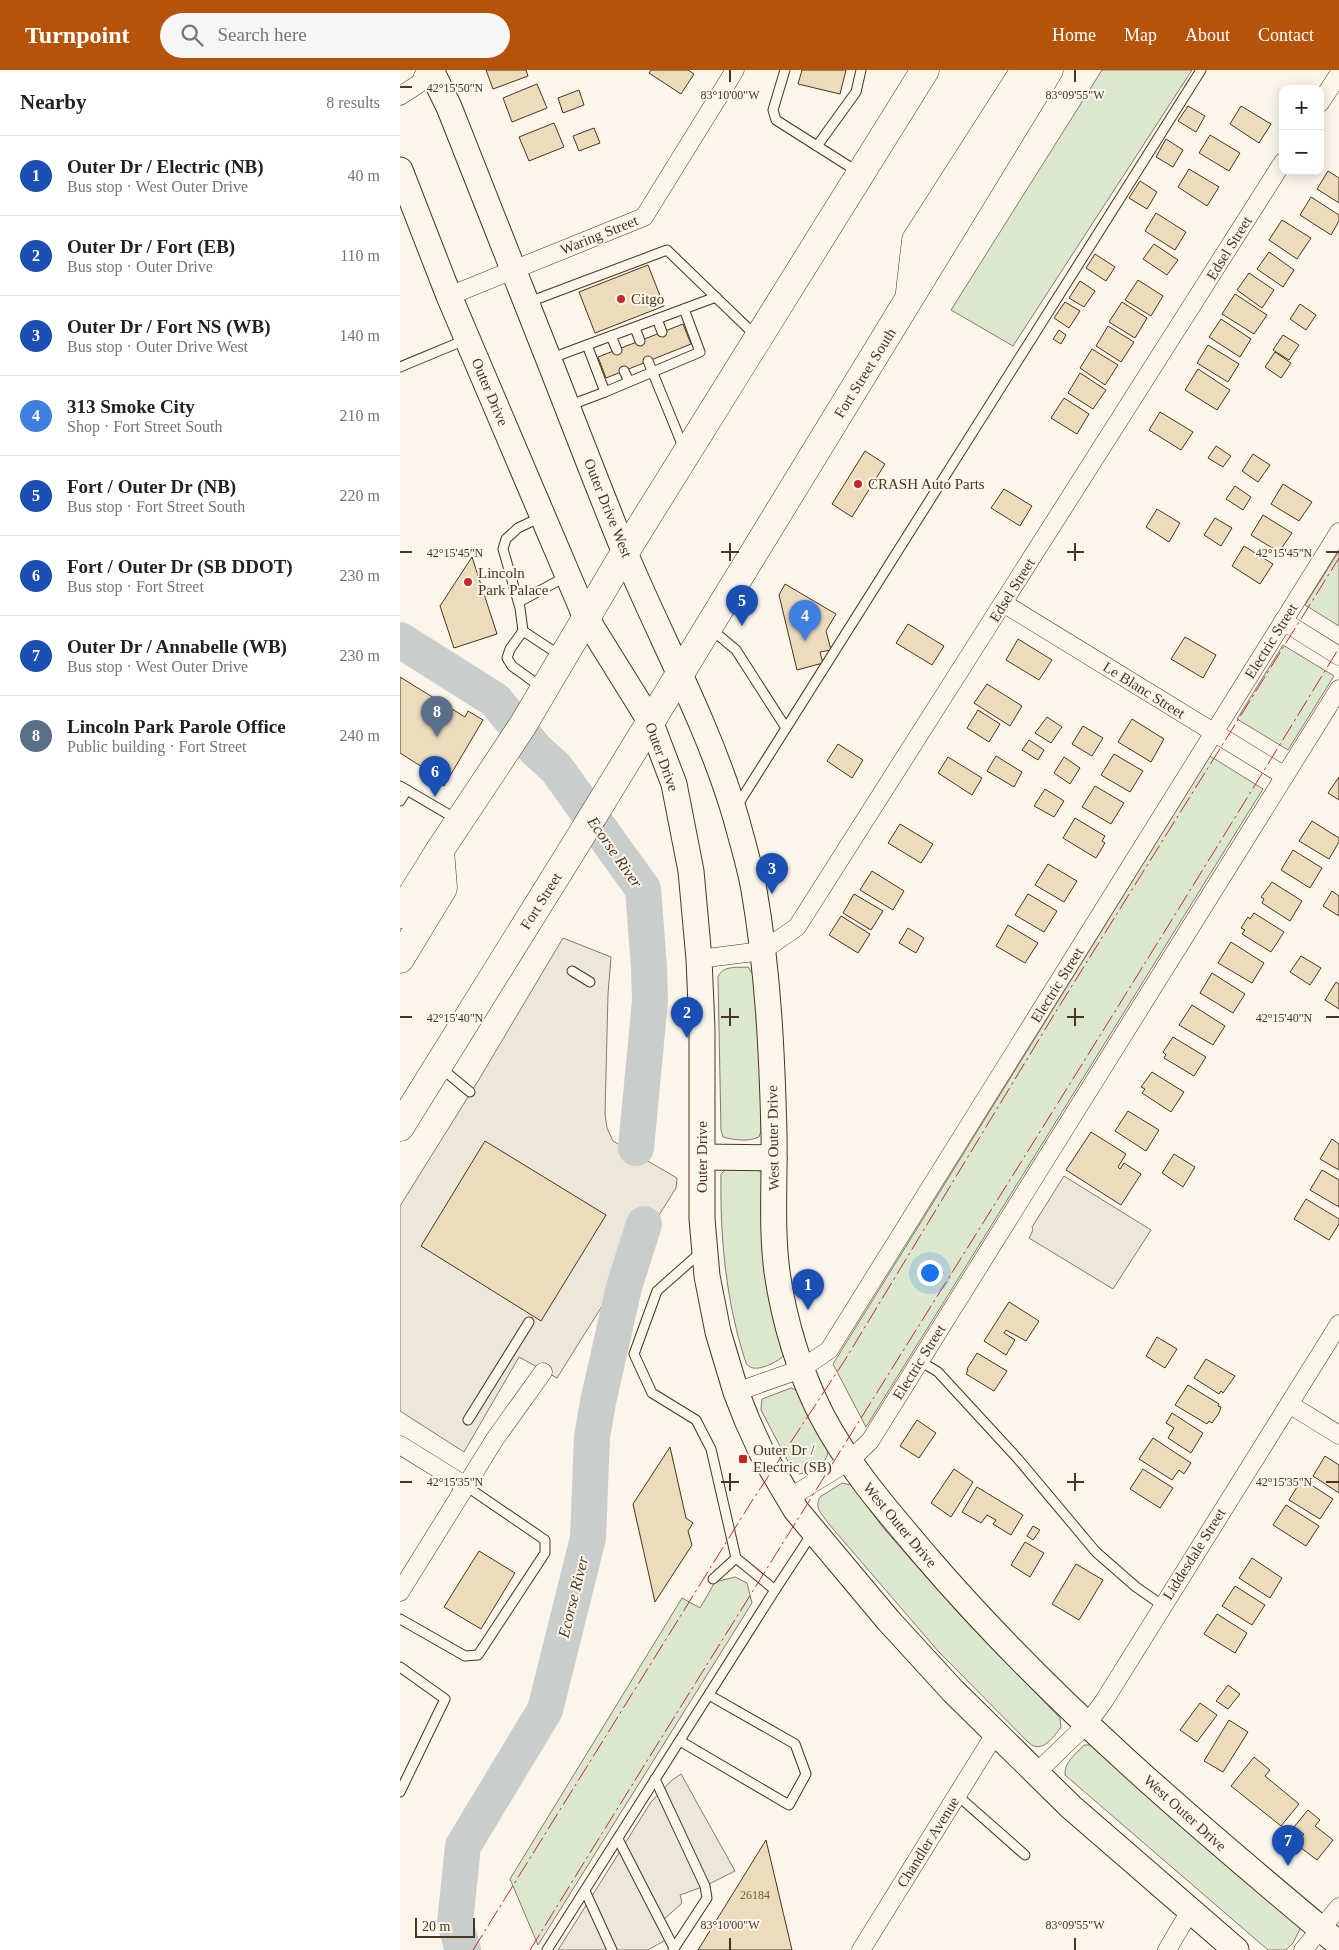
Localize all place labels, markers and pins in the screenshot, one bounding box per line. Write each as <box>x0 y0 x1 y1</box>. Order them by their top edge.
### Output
place label: Citgo <box>631 291 664 307</box>
marker: Citgo <box>615 293 627 305</box>
place label: CRASH Auto Parts <box>868 476 985 492</box>
marker: CRASH Auto Parts <box>852 478 864 490</box>
place label: Lincoln Park Palace <box>478 565 549 598</box>
marker: Lincoln Park Palace <box>462 576 474 588</box>
pin: 5 <box>726 585 758 626</box>
pin: 4 <box>789 600 821 641</box>
pin: 8 <box>421 696 453 737</box>
pin: 6 <box>419 756 451 797</box>
pin: 3 <box>756 853 788 894</box>
pin: 2 <box>671 997 703 1038</box>
pin: 1 <box>792 1269 824 1310</box>
place label: Outer Dr / Electric (SB) <box>753 1442 832 1476</box>
marker: Outer Dr / Electric (SB) <box>737 1453 749 1465</box>
pin: 7 <box>1272 1825 1304 1866</box>

